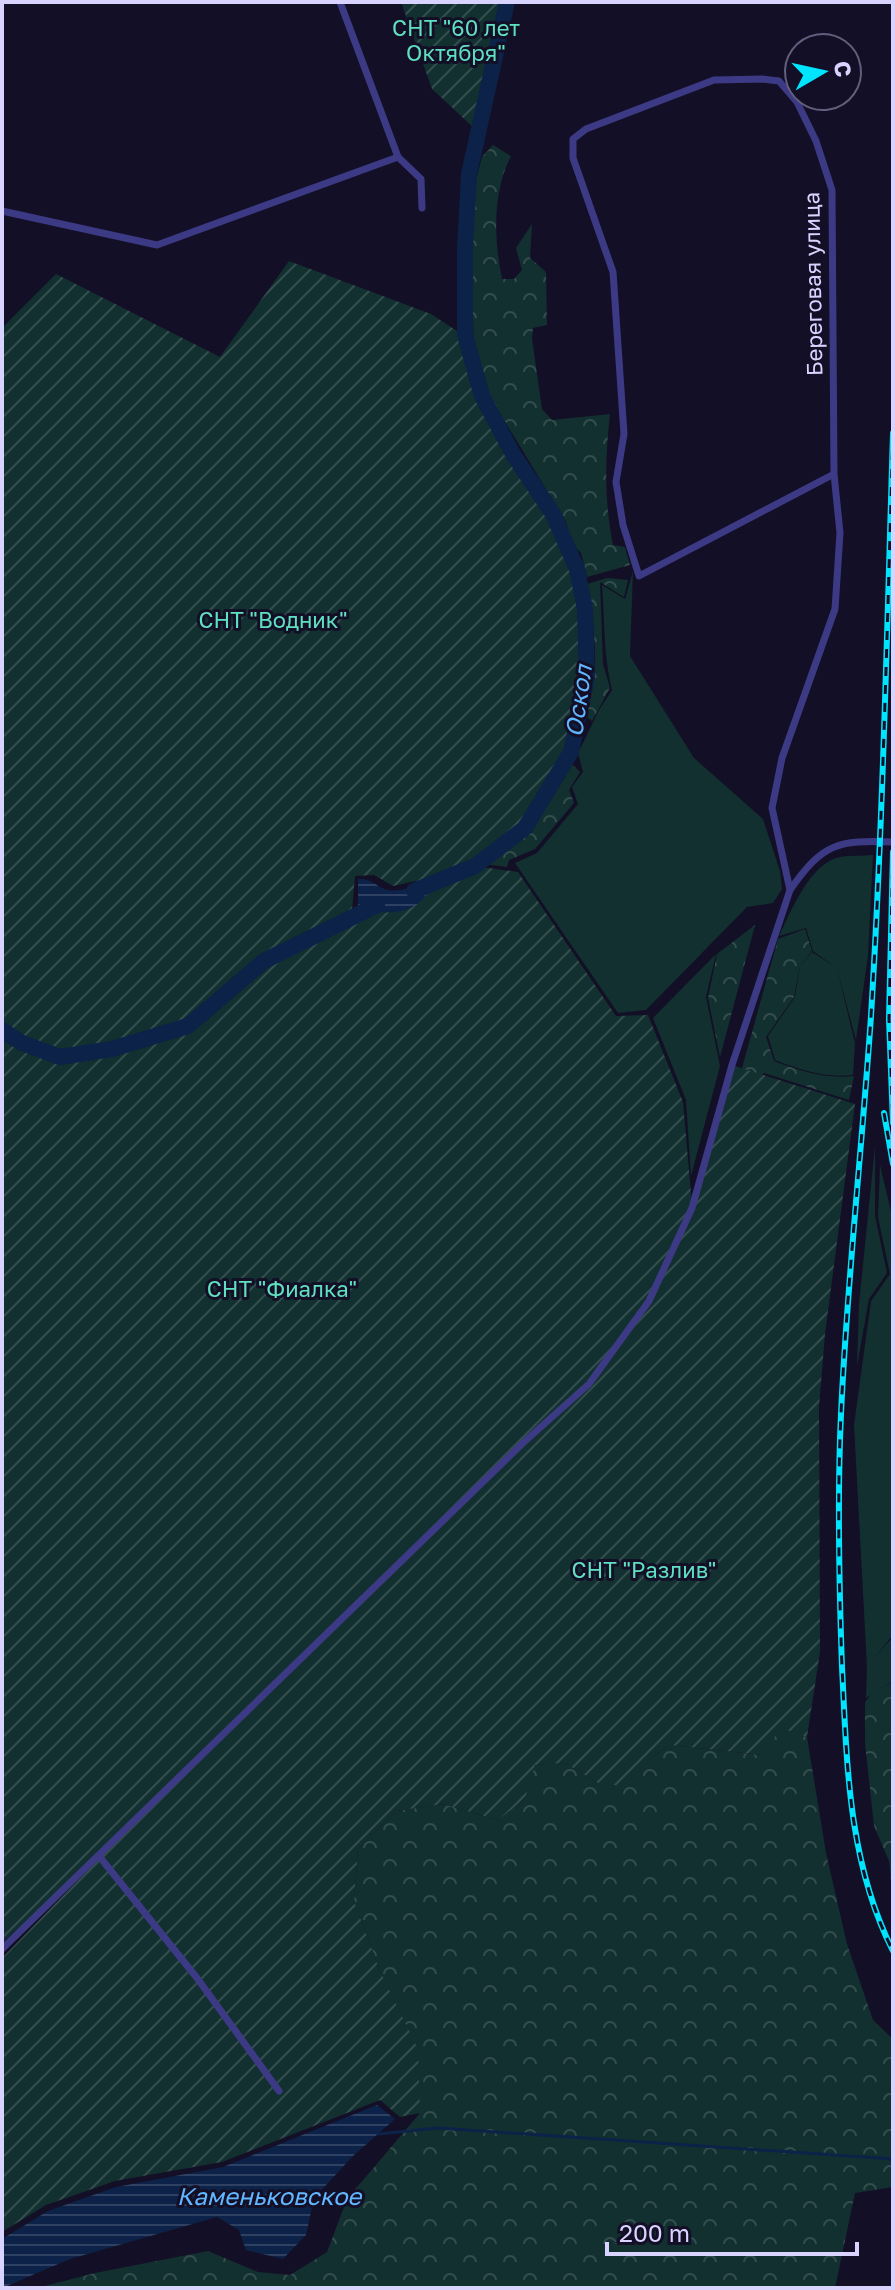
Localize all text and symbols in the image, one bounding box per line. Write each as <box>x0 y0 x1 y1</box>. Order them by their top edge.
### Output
park label: СНТ "60 лет Октября" <box>392 14 520 66</box>
north arrow <box>783 32 863 112</box>
text: С <box>829 59 858 79</box>
street label: Береговая улица <box>797 192 828 376</box>
park label: СНТ "Водник" <box>199 606 347 633</box>
water label: Оскол <box>558 661 597 739</box>
park label: СНТ "Фиалка" <box>207 1275 357 1302</box>
park label: СНТ "Разлив" <box>572 1556 716 1583</box>
water label: Каменьковское <box>177 2181 363 2210</box>
scale bar <box>607 2206 857 2256</box>
text: 200 m <box>619 2218 690 2247</box>

